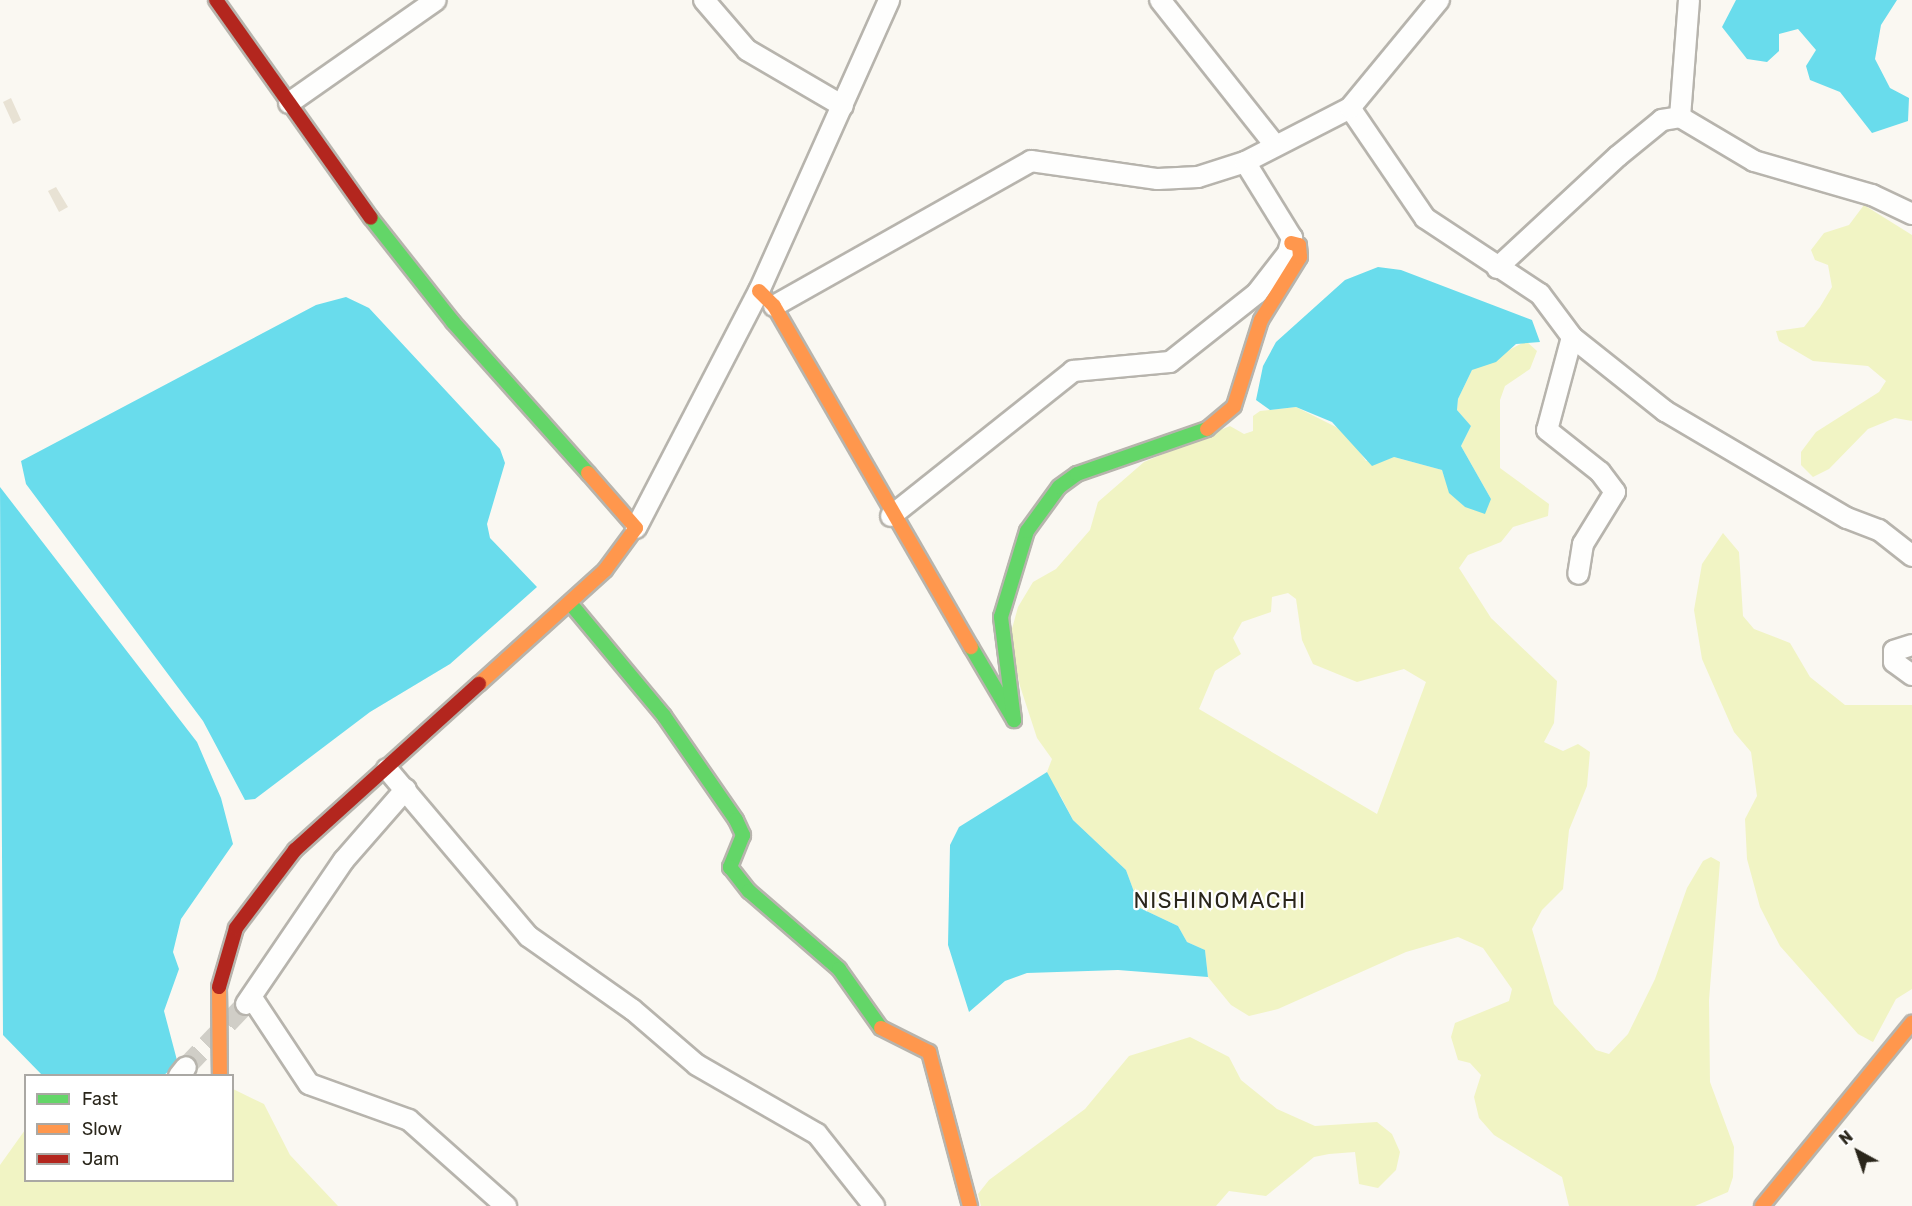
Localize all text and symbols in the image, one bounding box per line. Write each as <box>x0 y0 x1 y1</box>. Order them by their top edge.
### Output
district label: NISHINOMACHI <box>1133 888 1307 914</box>
legend <box>24 1074 234 1182</box>
text: Fast <box>82 1088 118 1110</box>
text: Slow <box>82 1118 122 1140</box>
north arrow <box>1828 1122 1888 1182</box>
text: N <box>1836 1127 1857 1149</box>
text: Jam <box>82 1148 119 1170</box>

